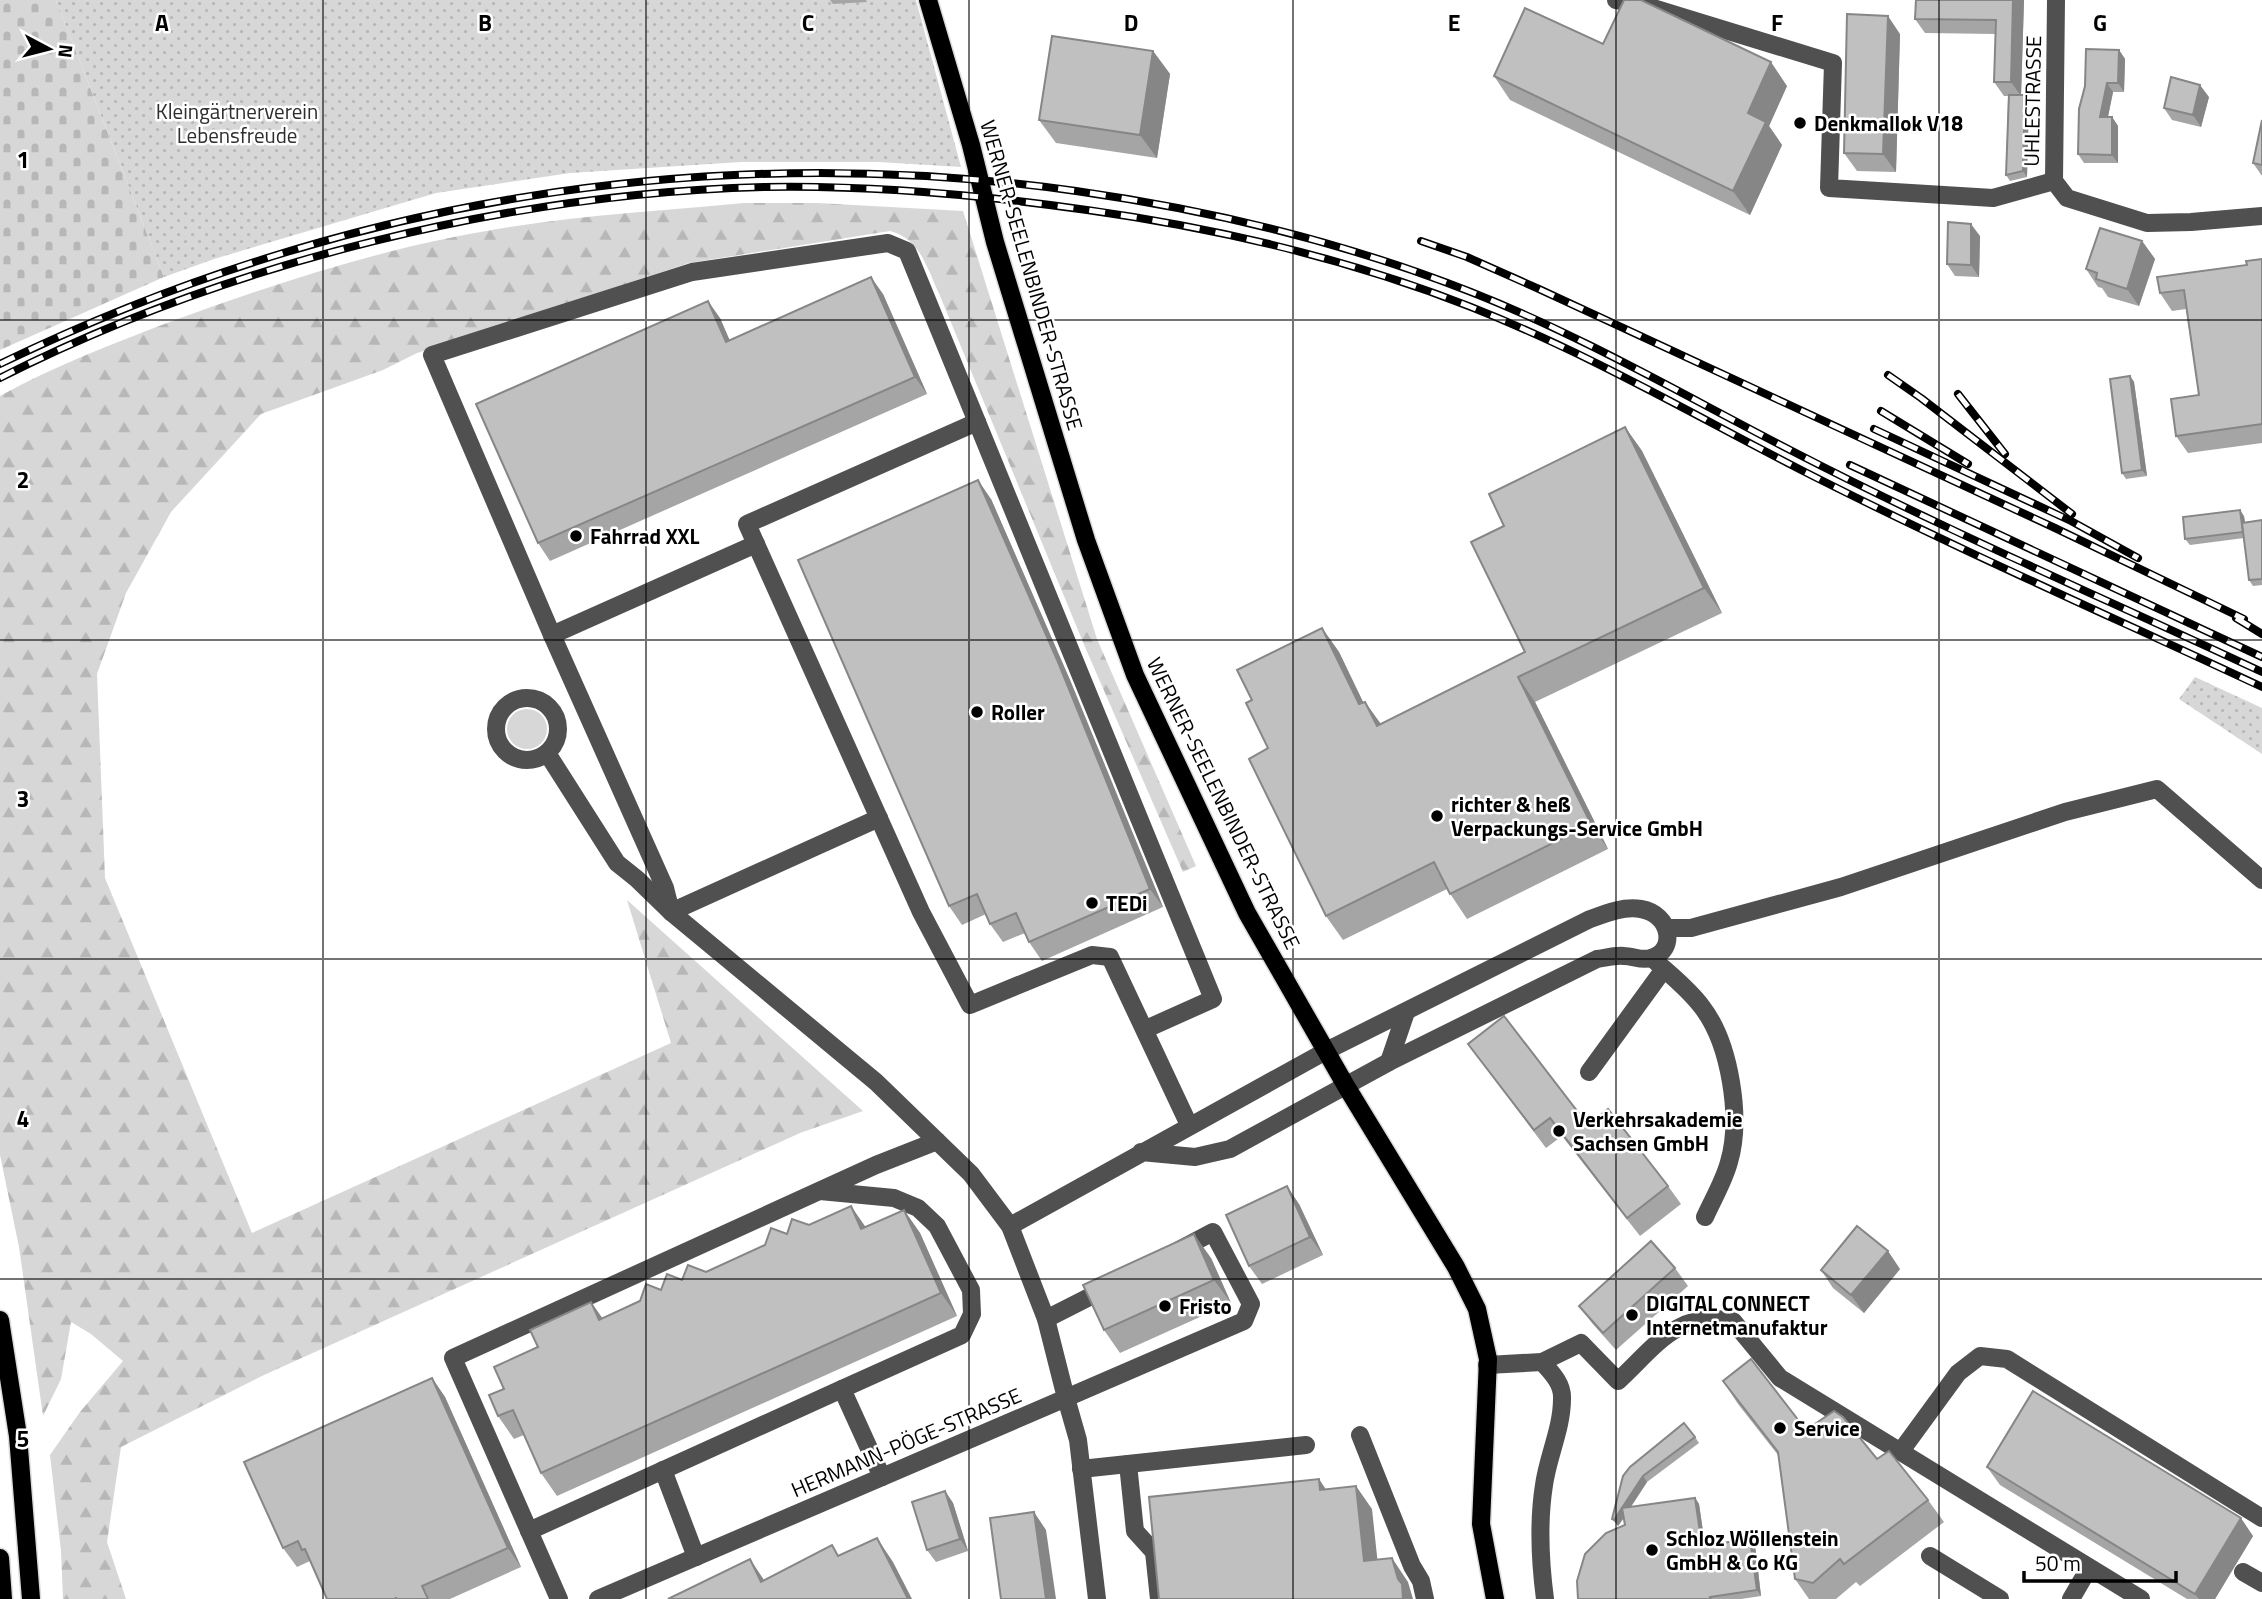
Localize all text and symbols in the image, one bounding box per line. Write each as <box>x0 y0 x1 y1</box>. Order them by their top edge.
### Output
text: A <box>155 5 169 40</box>
text: B <box>478 5 492 40</box>
text: C <box>802 5 814 40</box>
text: D <box>1124 5 1138 40</box>
text: E <box>1448 5 1460 40</box>
text: F <box>1771 5 1783 40</box>
text: G <box>2093 5 2107 40</box>
north arrow <box>14 14 84 84</box>
street label: UHLESTRASSE <box>2015 35 2049 167</box>
text: N <box>51 43 82 59</box>
park label: Kleingärtnerverein Lebensfreude <box>156 95 318 151</box>
place label: Denkmallok V18 <box>1814 107 1963 139</box>
marker: Denkmallok V18 <box>1792 115 1808 131</box>
street label: WERNER-SEELENBINDER-STRASSE <box>972 116 1092 434</box>
text: 1 <box>17 142 29 177</box>
text: 2 <box>17 462 29 497</box>
place label: Fahrrad XXL <box>590 520 700 552</box>
marker: Fahrrad XXL <box>568 528 584 544</box>
street label: WERNER-SEELENBINDER-STRASSE <box>1139 651 1309 955</box>
place label: Roller <box>991 696 1045 728</box>
marker: Roller <box>969 704 985 720</box>
text: 3 <box>17 781 29 816</box>
place label: richter & heß Verpackungs-Service GmbH <box>1451 788 1703 844</box>
marker: richter & heß Verpackungs-Service GmbH <box>1429 808 1445 824</box>
place label: TEDi <box>1106 887 1148 919</box>
marker: TEDi <box>1084 895 1100 911</box>
text: 4 <box>17 1101 29 1136</box>
place label: Verkehrsakademie Sachsen GmbH <box>1573 1103 1743 1159</box>
marker: Verkehrsakademie Sachsen GmbH <box>1551 1123 1567 1139</box>
place label: DIGITAL CONNECT Internetmanufaktur <box>1646 1287 1828 1343</box>
place label: Fristo <box>1179 1290 1232 1322</box>
marker: Fristo <box>1157 1298 1173 1314</box>
marker: DIGITAL CONNECT Internetmanufaktur <box>1624 1307 1640 1323</box>
street label: HERMANN-PÖGE-STRASSE <box>786 1379 1026 1505</box>
place label: Service <box>1794 1412 1860 1444</box>
marker: Service <box>1772 1420 1788 1436</box>
text: 5 <box>17 1421 29 1456</box>
place label: Schloz Wöllenstein GmbH & Co KG <box>1666 1522 1839 1578</box>
scale bar <box>2024 1540 2176 1584</box>
marker: Schloz Wöllenstein GmbH & Co KG <box>1644 1542 1660 1558</box>
text: 50 m <box>2035 1547 2081 1579</box>

